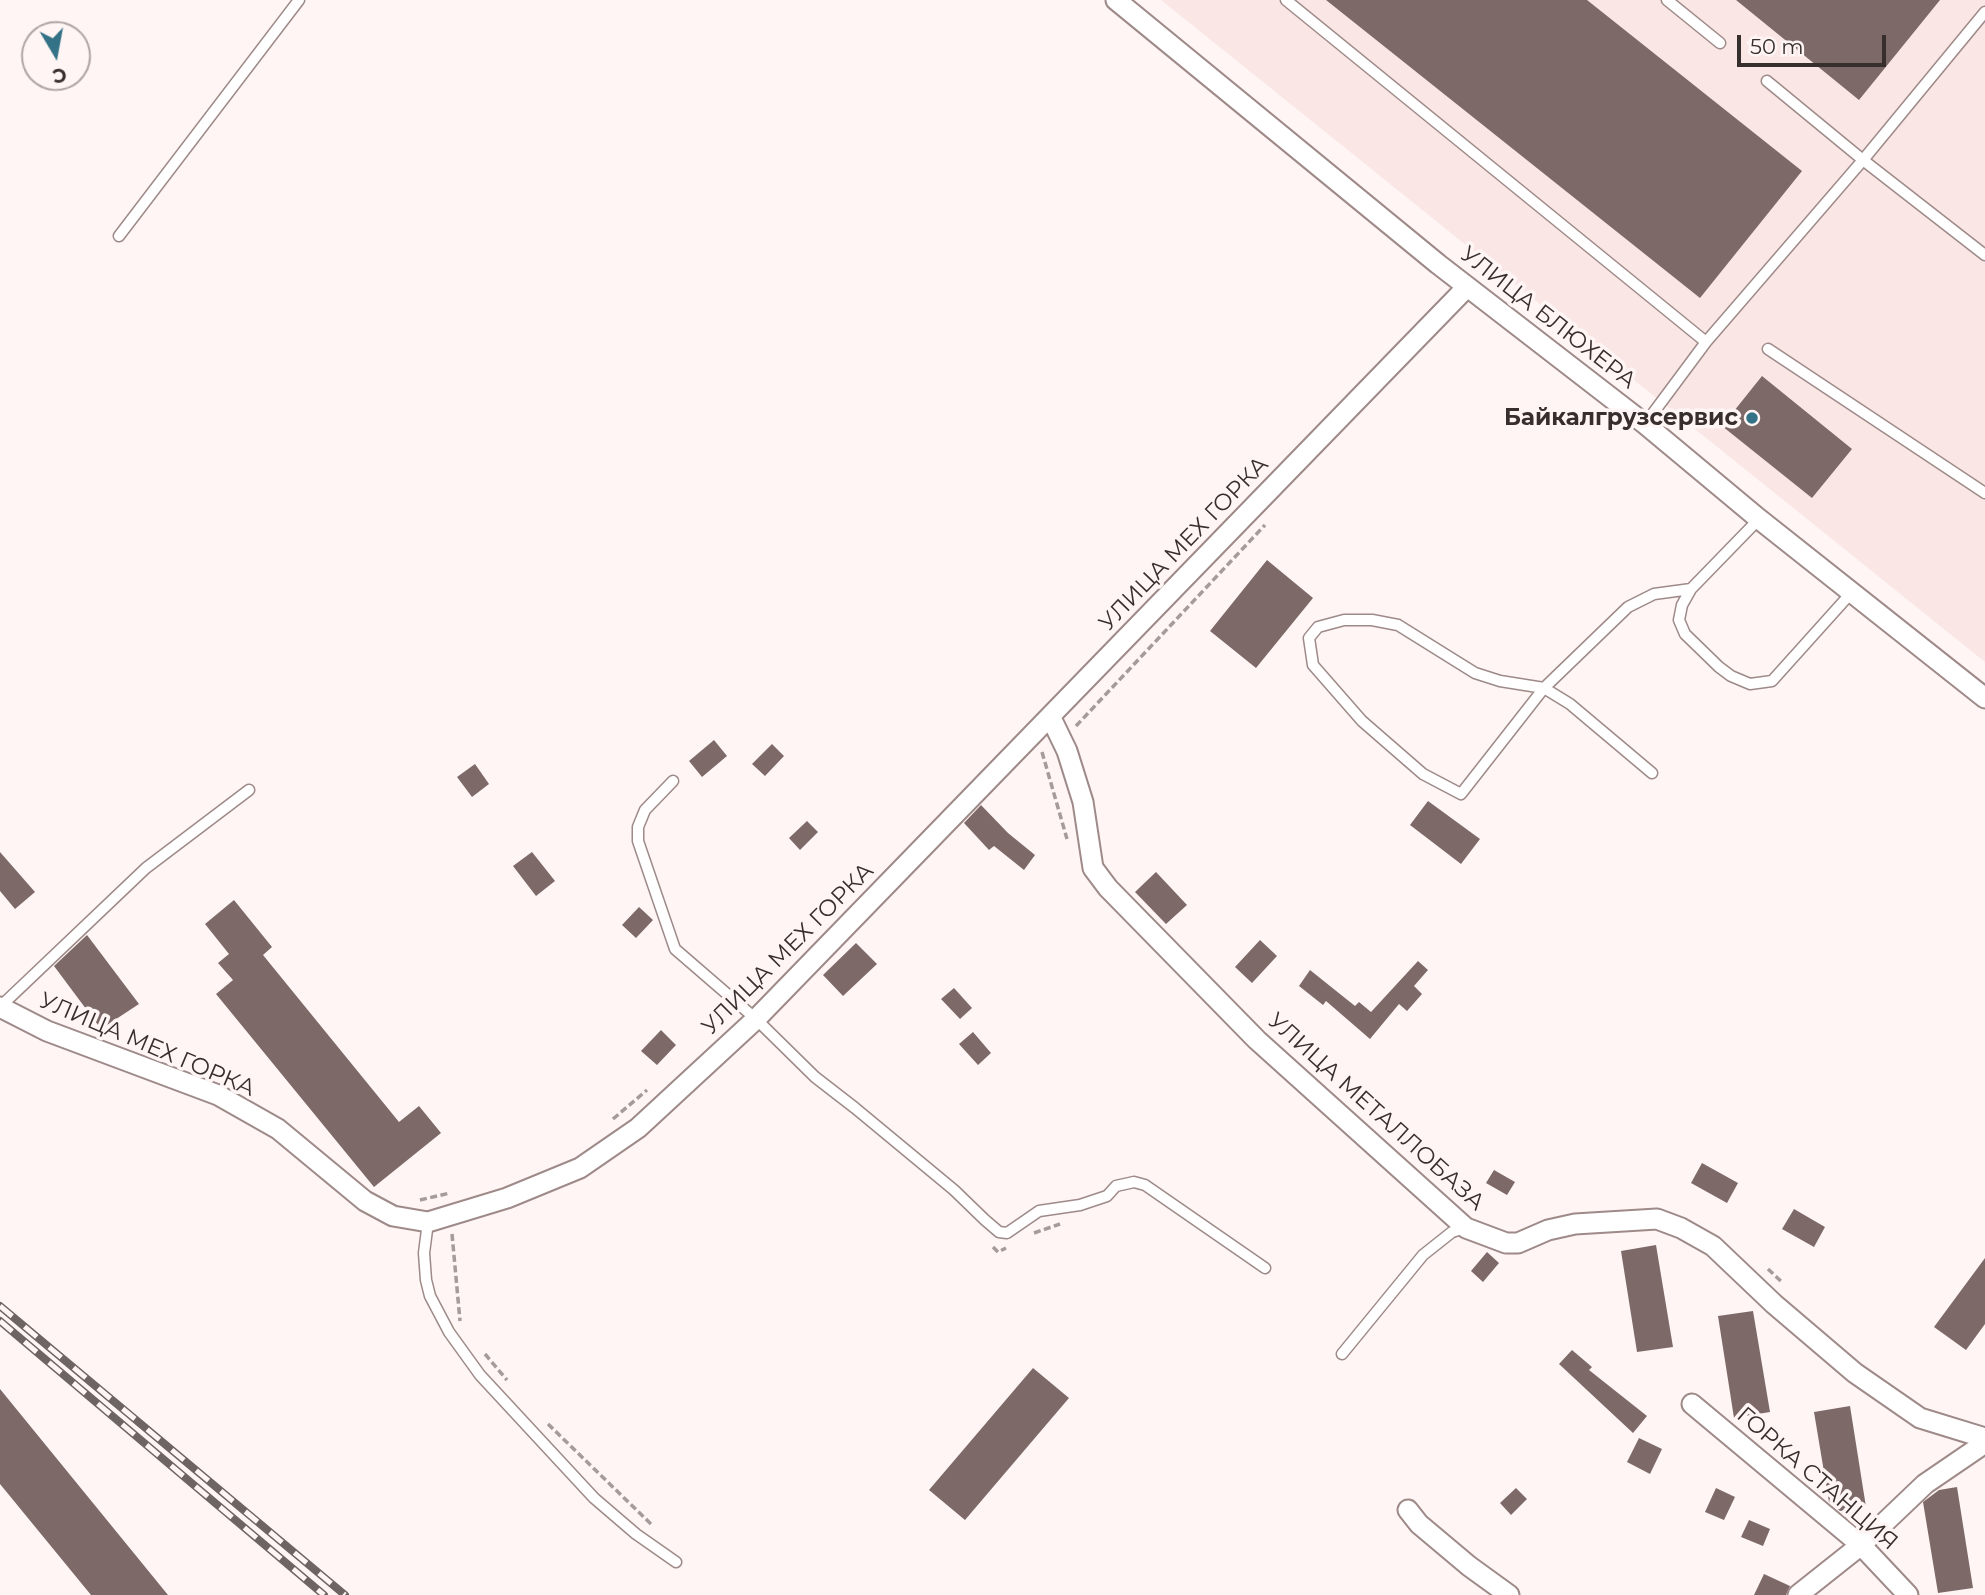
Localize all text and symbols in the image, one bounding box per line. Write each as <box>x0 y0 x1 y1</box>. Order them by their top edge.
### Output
north arrow <box>21 21 91 91</box>
scale bar <box>1740 21 1889 65</box>
text: 50 m <box>1750 34 1804 59</box>
text: С <box>51 63 68 88</box>
street label: УЛИЦА БЛЮХЕРА <box>1455 241 1641 395</box>
place label: Байкалгрузсервис <box>1504 404 1738 432</box>
marker: Байкалгрузсервис <box>1744 410 1760 426</box>
street label: УЛИЦА МЕХ ГОРКА <box>1094 451 1274 637</box>
street label: УЛИЦА МЕХ ГОРКА <box>696 857 880 1041</box>
street label: УЛИЦА МЕХ ГОРКА <box>35 987 259 1103</box>
street label: УЛИЦА МЕТАЛЛОБАЗА <box>1262 1007 1490 1217</box>
street label: ГОРКА СТАНЦИЯ <box>1731 1402 1903 1556</box>

